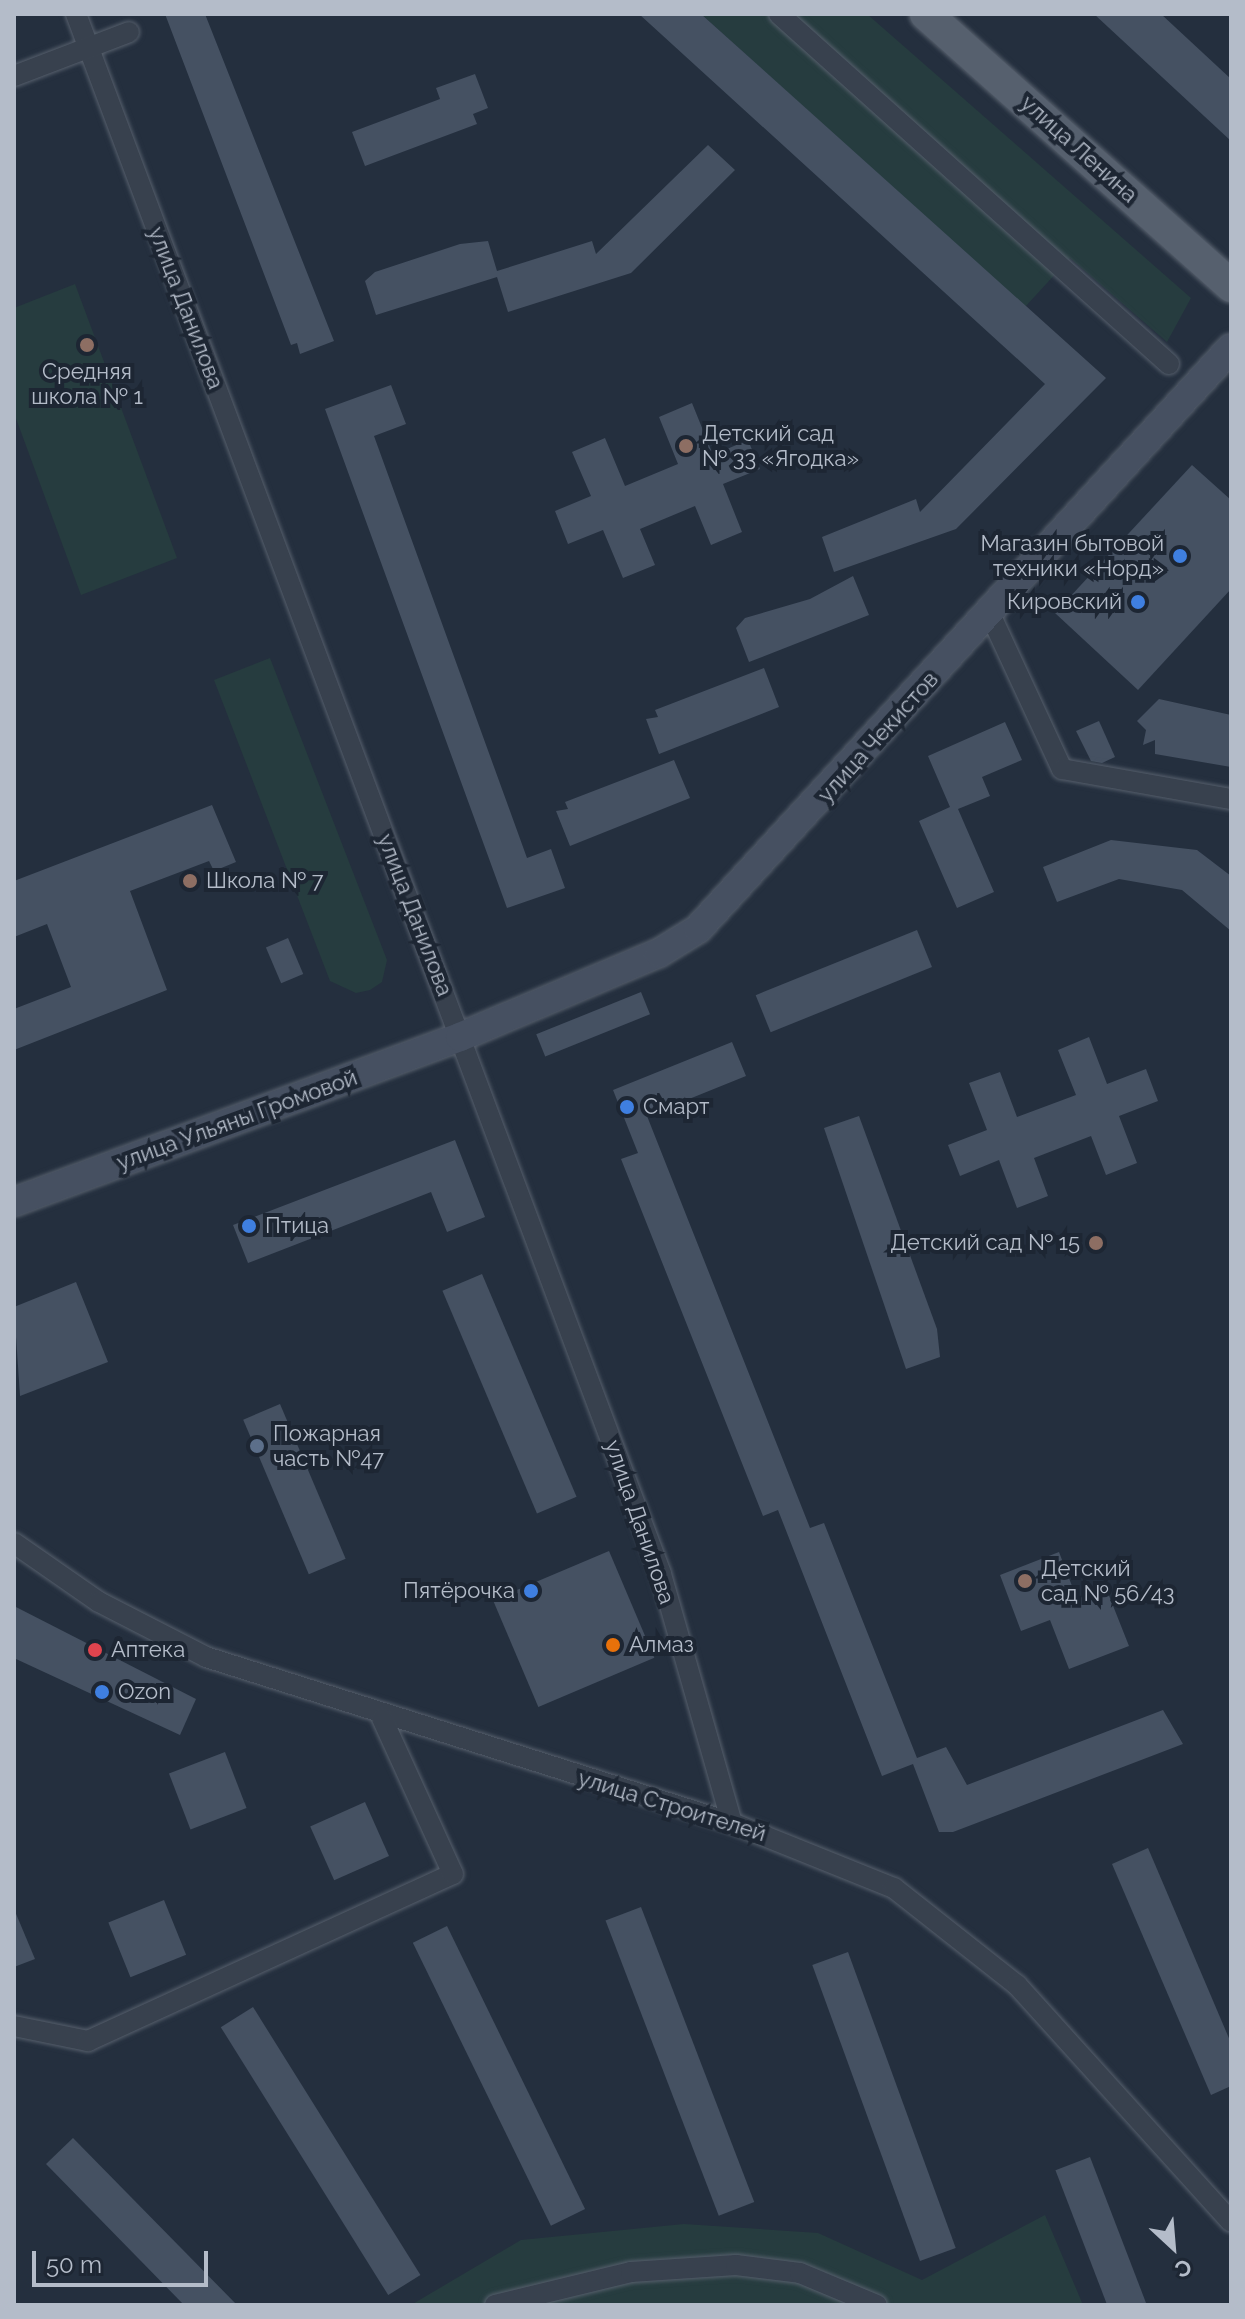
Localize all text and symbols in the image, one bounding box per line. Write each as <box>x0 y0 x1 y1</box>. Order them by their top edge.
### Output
street label: улица Ленина <box>1015 90 1143 208</box>
street label: улица Данилова <box>143 223 229 393</box>
marker: Средняя школа № 1 <box>78 336 96 354</box>
place label: Средняя школа № 1 <box>31 358 143 410</box>
place label: Детский сад № 33 «Ягодка» <box>702 420 859 472</box>
marker: Детский сад № 33 «Ягодка» <box>677 437 695 455</box>
place label: Магазин бытовой техники «Норд» <box>980 530 1164 582</box>
marker: Магазин бытовой техники «Норд» <box>1171 547 1189 565</box>
place label: Кировский <box>1007 589 1122 615</box>
marker: Кировский <box>1129 593 1147 611</box>
street label: улица Чекистов <box>812 666 944 808</box>
street label: улица Данилова <box>372 830 458 1000</box>
place label: Школа № 7 <box>206 868 323 894</box>
marker: Школа № 7 <box>181 872 199 890</box>
street label: улица Ульяны Громовой <box>113 1064 361 1176</box>
place label: Смарт <box>643 1094 710 1120</box>
marker: Смарт <box>618 1098 636 1116</box>
place label: Птица <box>265 1213 329 1239</box>
marker: Птица <box>240 1217 258 1235</box>
place label: Детский сад № 15 <box>890 1230 1080 1256</box>
marker: Детский сад № 15 <box>1087 1234 1105 1252</box>
place label: Пожарная часть №47 <box>273 1420 384 1472</box>
marker: Пожарная часть №47 <box>248 1437 266 1455</box>
street label: улица Данилова <box>600 1437 680 1607</box>
place label: Детский сад № 56/43 <box>1041 1555 1174 1606</box>
marker: Детский сад № 56/43 <box>1016 1572 1034 1590</box>
place label: Пятёрочка <box>403 1578 515 1604</box>
marker: Пятёрочка <box>522 1582 540 1600</box>
place label: Алмаз <box>629 1632 694 1658</box>
marker: Алмаз <box>604 1636 622 1654</box>
place label: Аптека <box>111 1637 185 1663</box>
marker: Аптека <box>86 1641 104 1659</box>
place label: Ozon <box>118 1679 171 1705</box>
marker: Ozon <box>93 1683 111 1701</box>
street label: улица Строителей <box>575 1765 769 1847</box>
north arrow <box>1133 2207 1213 2287</box>
scale bar <box>36 2235 212 2285</box>
text: 50 m <box>46 2250 102 2279</box>
text: С <box>1171 2254 1196 2284</box>

